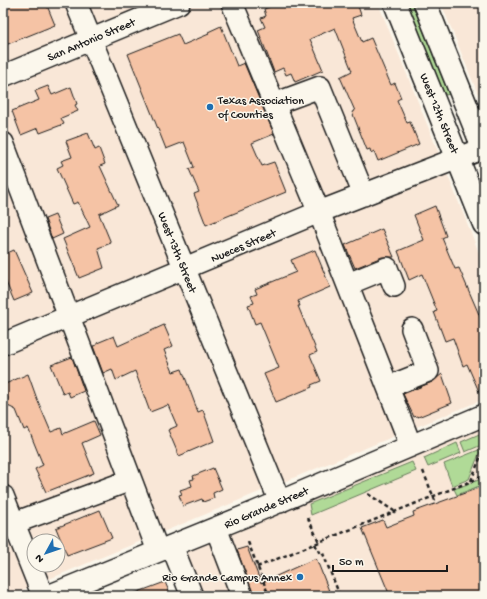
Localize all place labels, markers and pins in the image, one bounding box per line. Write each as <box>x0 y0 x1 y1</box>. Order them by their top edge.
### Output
place label: Texas Association of Counties <box>217 95 304 123</box>
marker: Texas Association of Counties <box>205 102 215 112</box>
place label: Rio Grande Campus Annex <box>162 572 293 586</box>
marker: Rio Grande Campus Annex <box>295 572 305 582</box>

